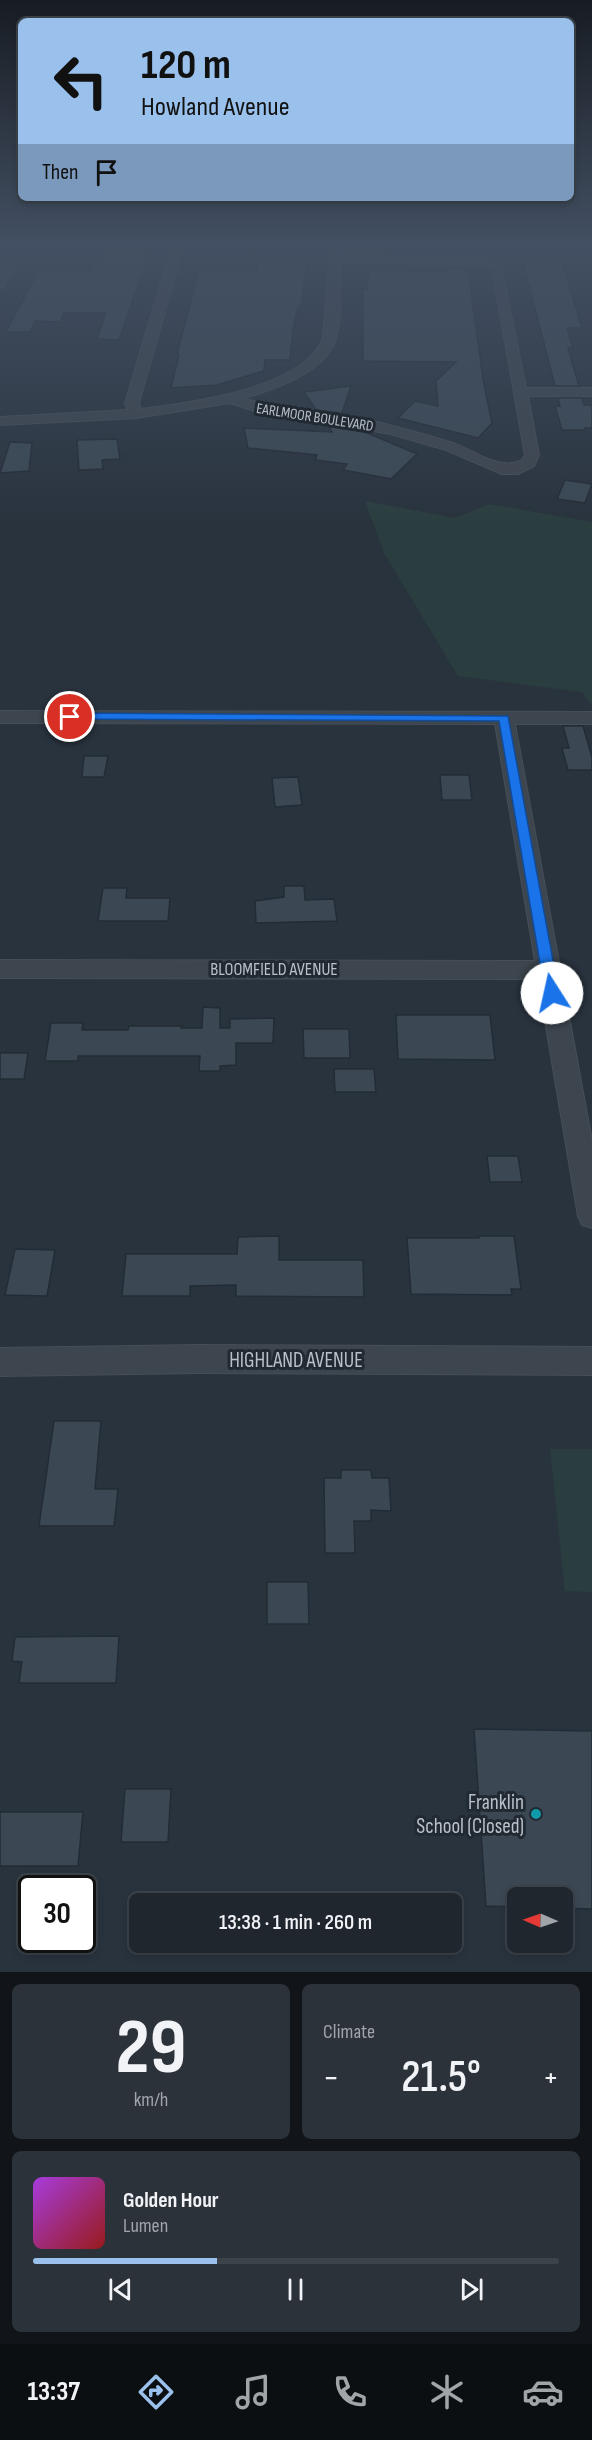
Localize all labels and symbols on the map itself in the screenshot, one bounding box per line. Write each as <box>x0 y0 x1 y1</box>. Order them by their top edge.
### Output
street label: EARLMOOR BOULEVARD <box>255 399 375 436</box>
pin <box>44 691 95 742</box>
street label: BLOOMFIELD AVENUE <box>210 959 338 980</box>
position arrow <box>520 961 584 1025</box>
street label: HIGHLAND AVENUE <box>229 1348 363 1373</box>
place label: Franklin School (Closed) <box>416 1790 524 1839</box>
marker: Franklin School (Closed) <box>529 1807 543 1821</box>
speed limit sign: 30 <box>18 1875 96 1953</box>
north arrow <box>507 1887 573 1953</box>

